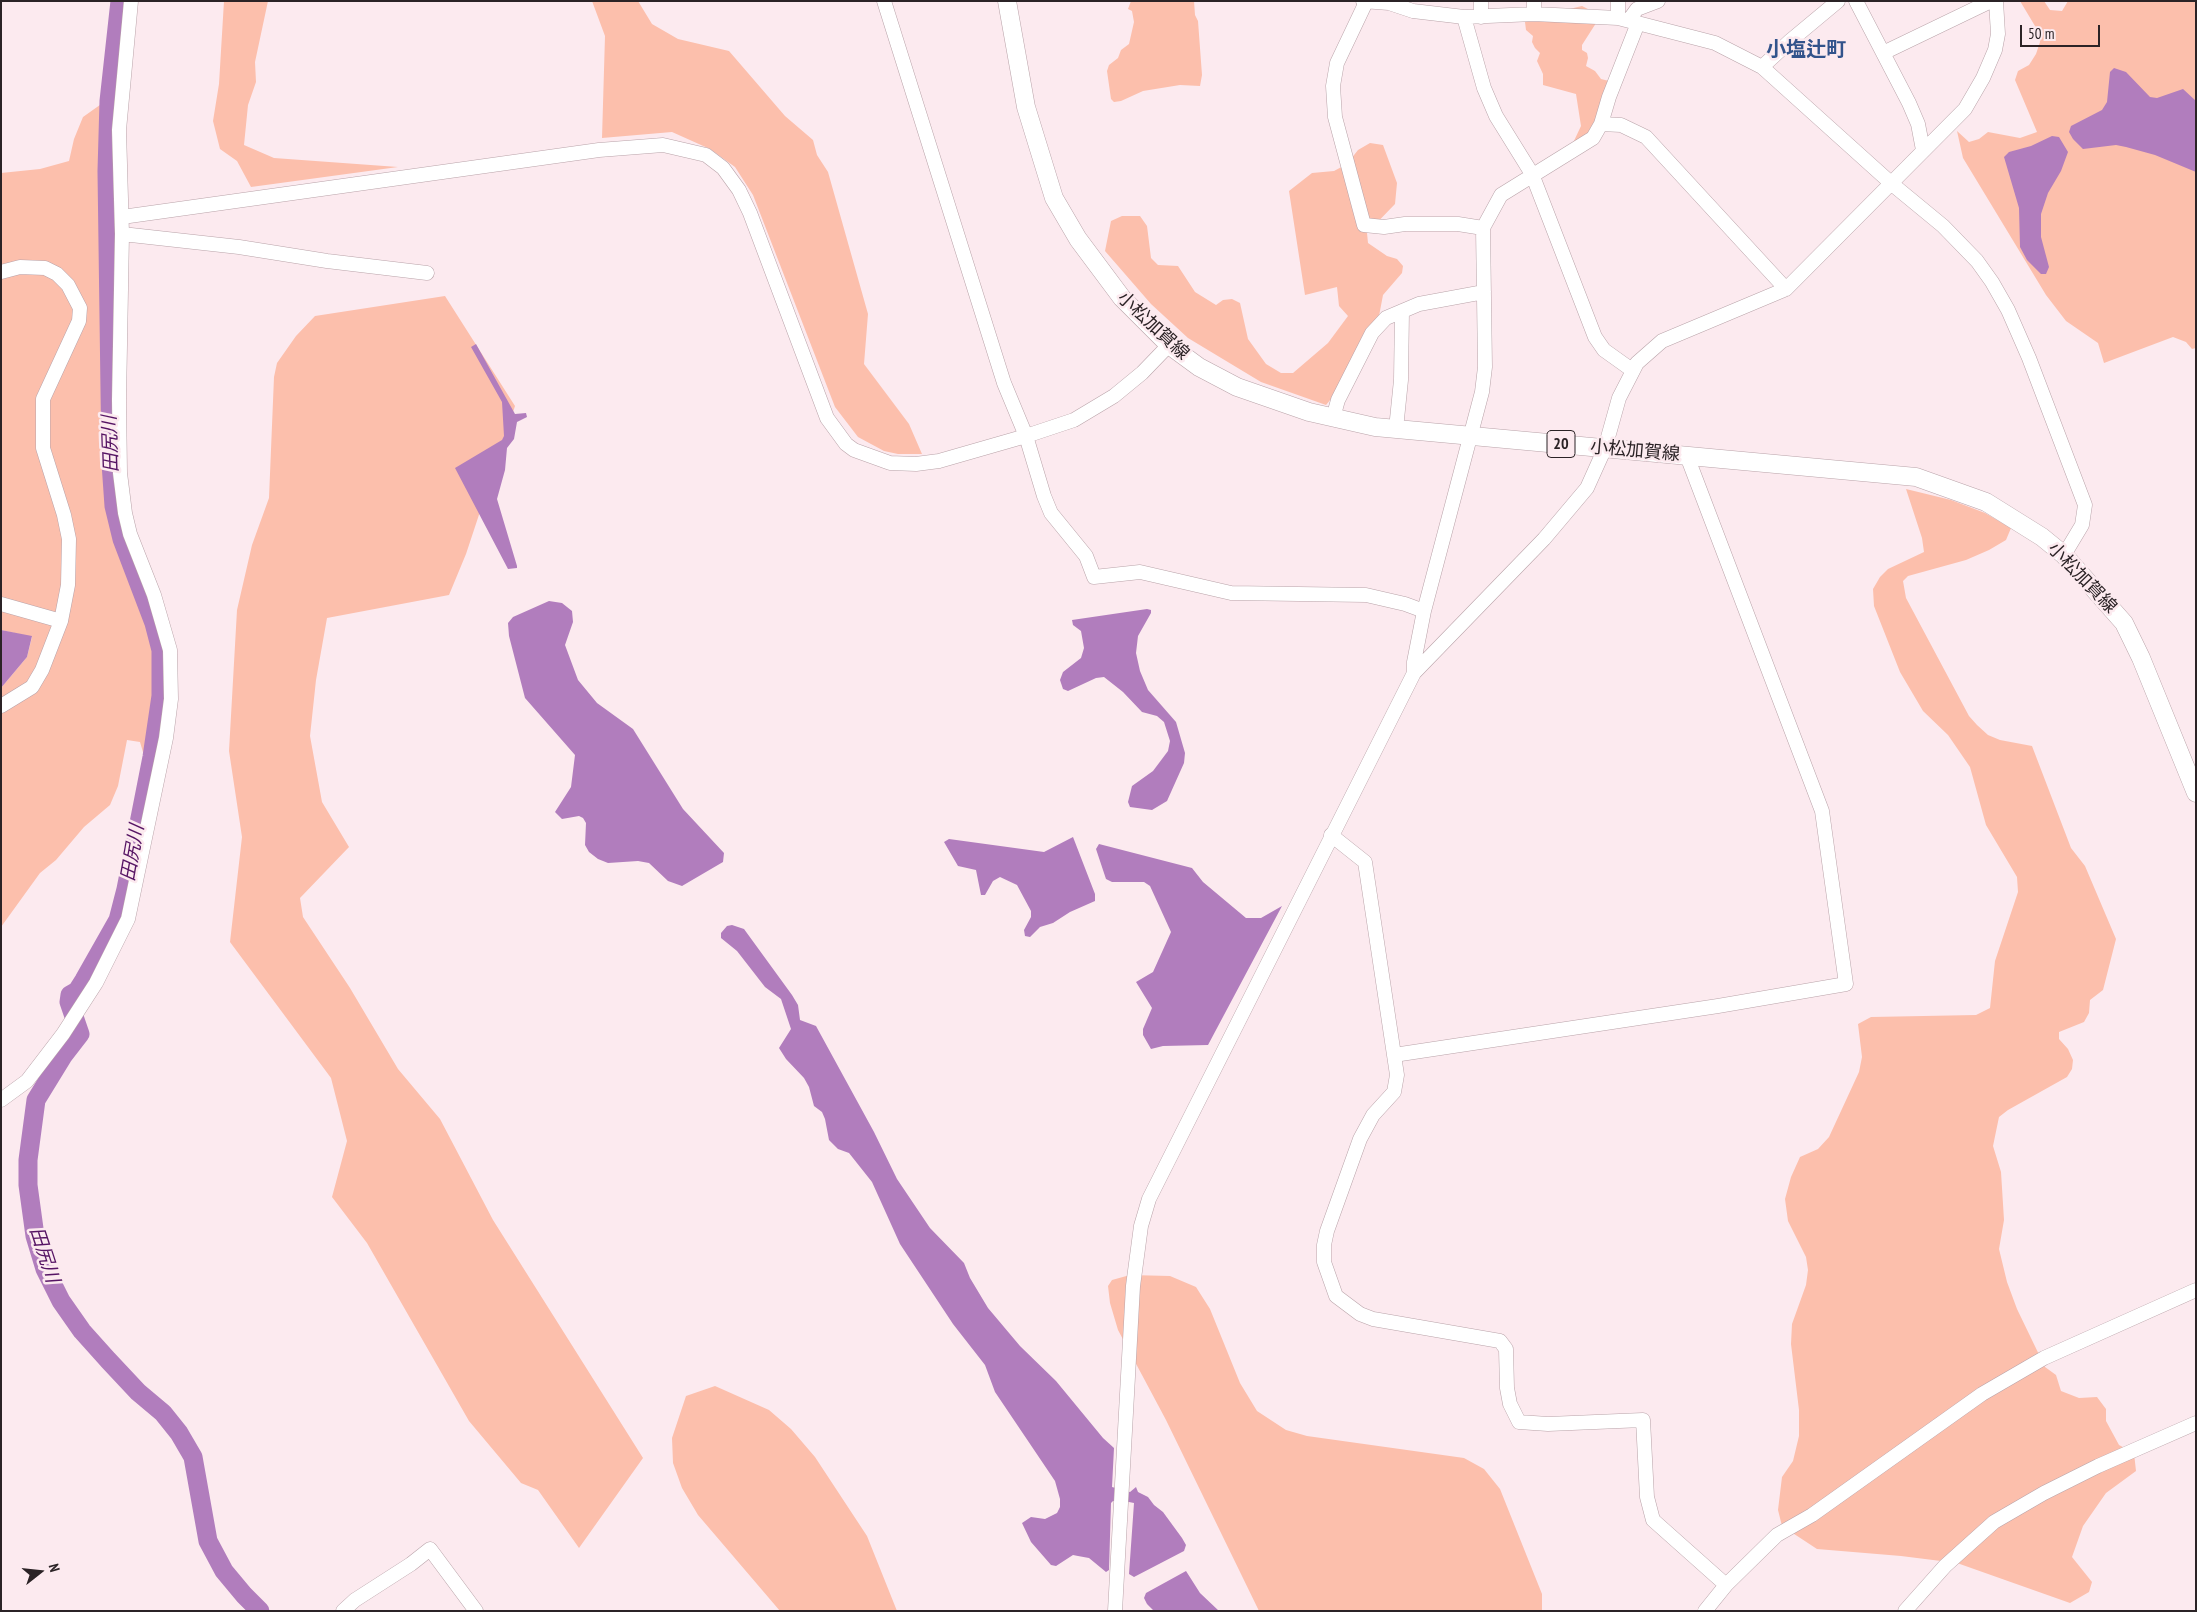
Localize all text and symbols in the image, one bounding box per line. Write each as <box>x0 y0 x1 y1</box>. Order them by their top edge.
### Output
scale bar <box>2022 15 2102 47</box>
text: 50 m <box>2028 24 2054 43</box>
district label: 小塩辻町 <box>1766 38 1846 62</box>
street label: 小松加賀線 <box>1113 287 1193 365</box>
water label: 田尻川 <box>99 415 123 473</box>
road number: 20 <box>1547 430 1575 458</box>
street label: 小松加賀線 <box>1589 436 1681 466</box>
street label: 小松加賀線 <box>2043 538 2121 618</box>
water label: 田尻川 <box>117 823 149 883</box>
water label: 田尻川 <box>24 1224 64 1286</box>
north arrow <box>15 1547 65 1597</box>
text: N <box>45 1562 64 1574</box>

